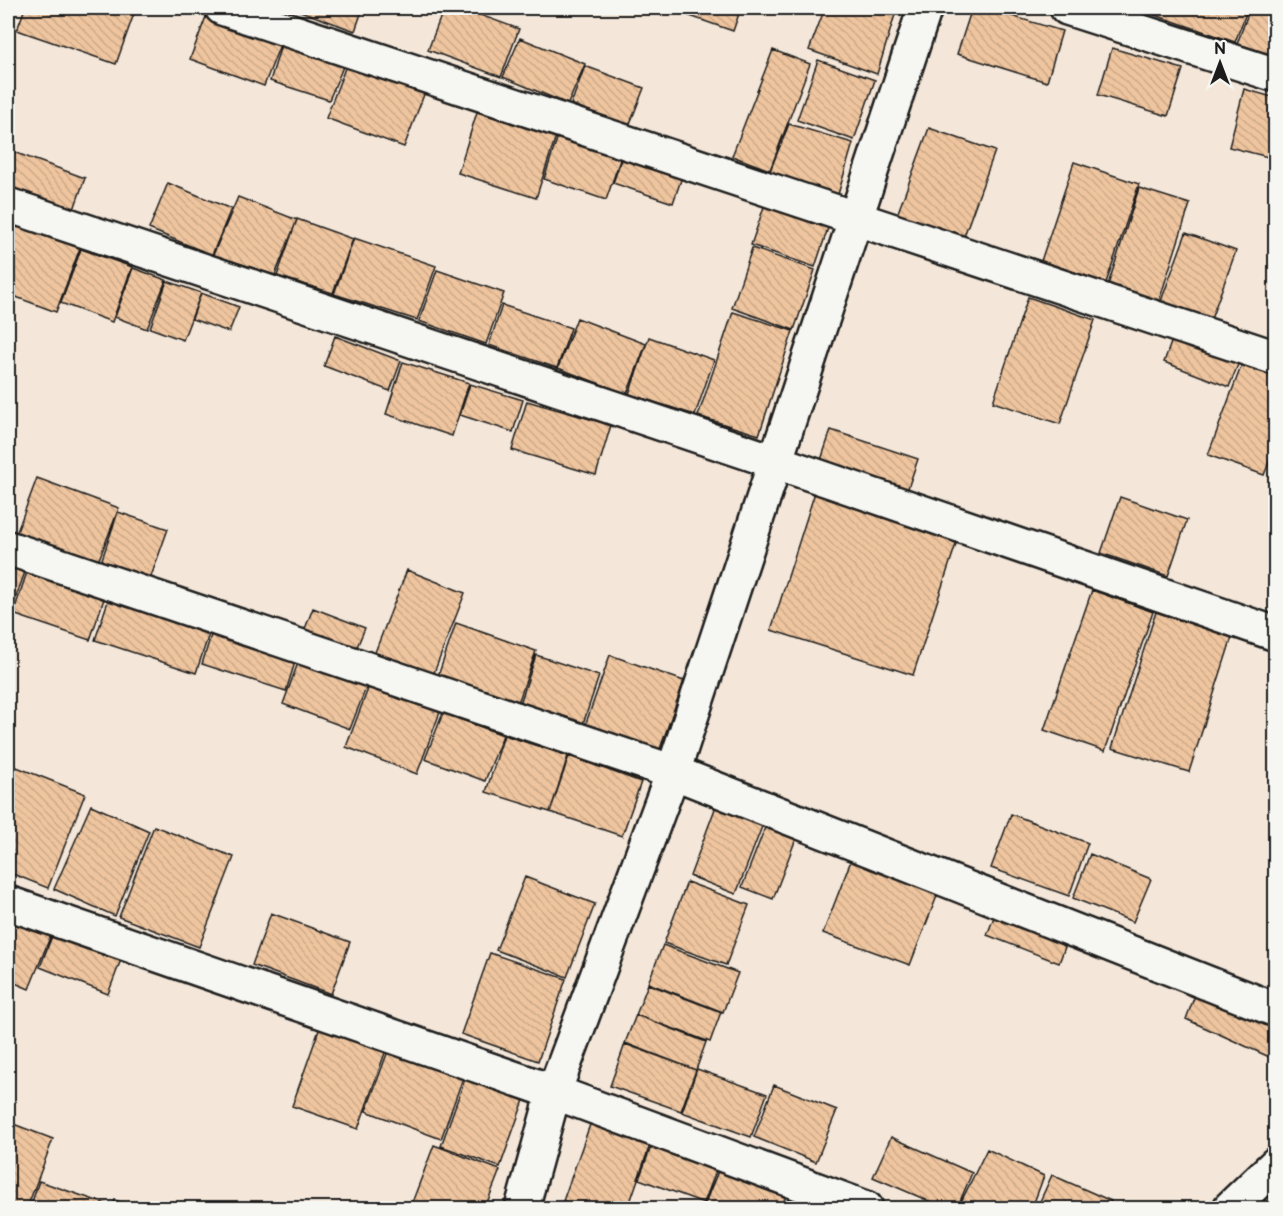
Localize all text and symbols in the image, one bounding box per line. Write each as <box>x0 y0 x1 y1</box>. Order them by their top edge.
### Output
north arrow <box>1190 33 1250 93</box>
text: N <box>1214 40 1226 59</box>

